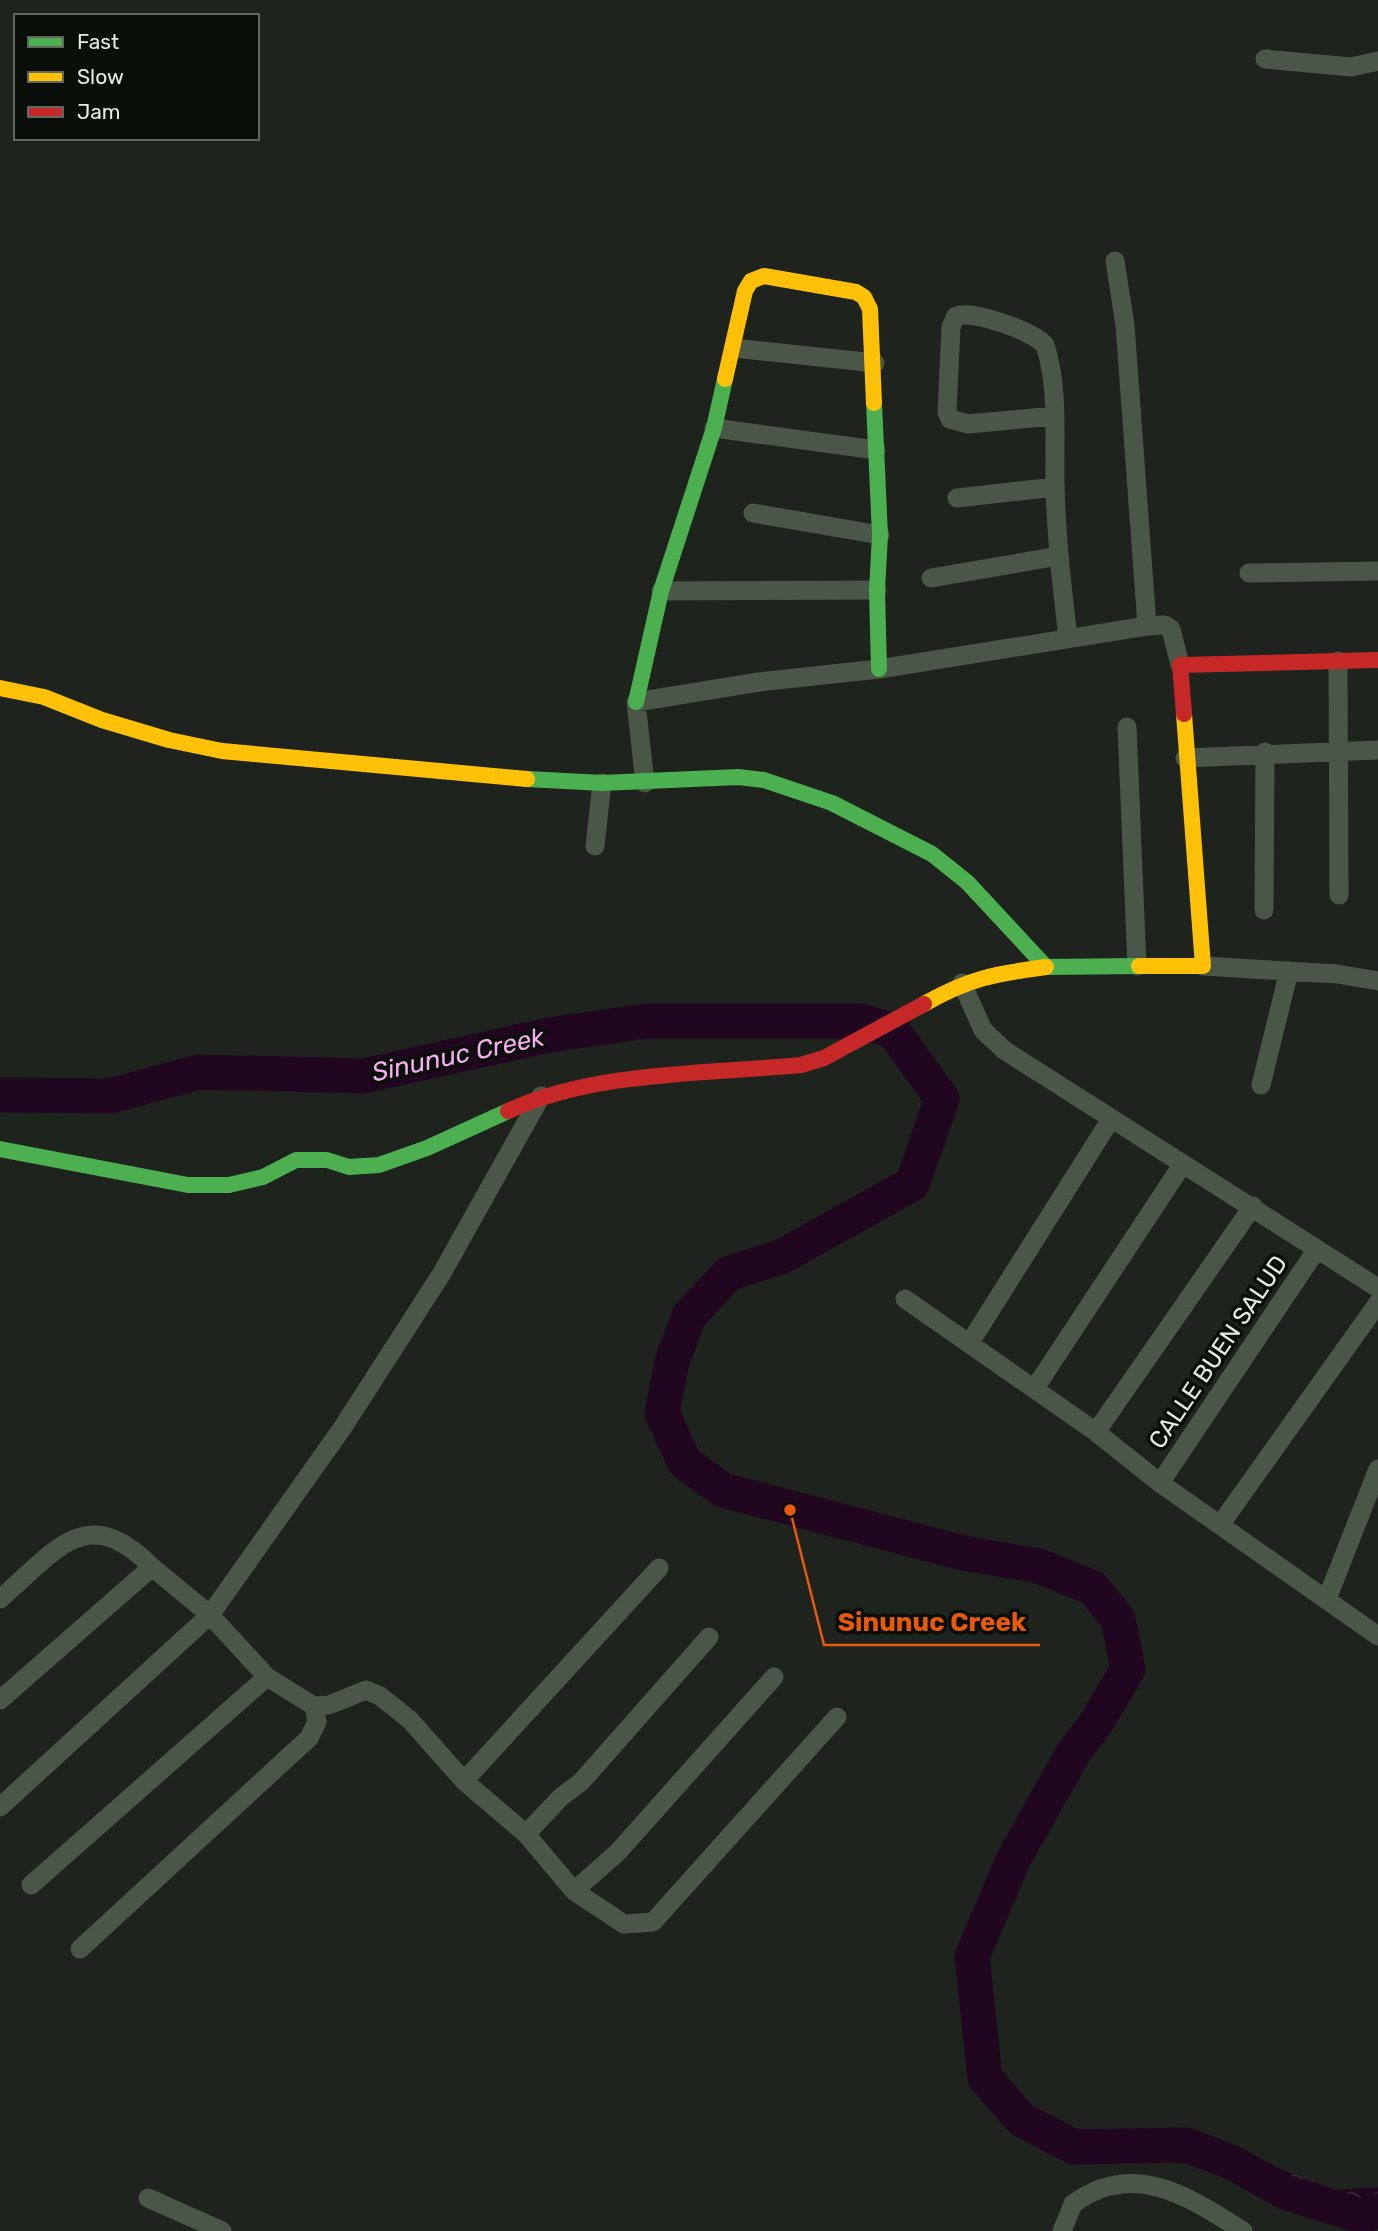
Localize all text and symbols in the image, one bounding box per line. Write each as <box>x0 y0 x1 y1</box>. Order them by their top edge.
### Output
legend <box>14 14 259 140</box>
text: Fast <box>77 29 119 54</box>
text: Slow <box>77 64 124 89</box>
text: Jam <box>77 99 121 124</box>
water label: Sinunuc Creek <box>369 1021 548 1088</box>
street label: CALLE BUEN SALUD <box>1143 1250 1293 1454</box>
callout: Sinunuc Creek <box>824 1598 1040 1645</box>
text: Sinunuc Creek <box>838 1607 1027 1638</box>

